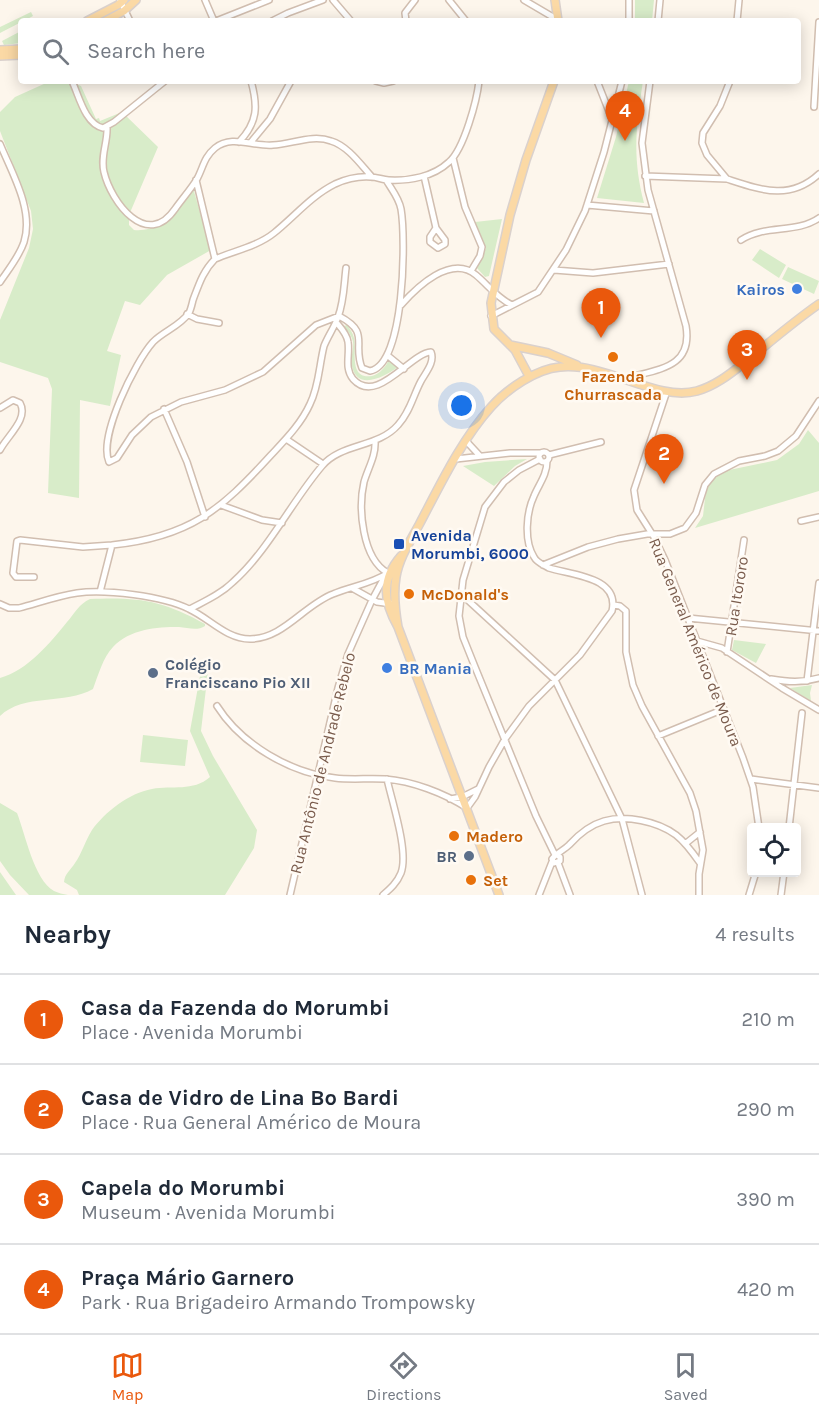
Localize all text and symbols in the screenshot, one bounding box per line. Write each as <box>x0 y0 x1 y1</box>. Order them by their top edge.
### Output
search box <box>18 18 801 84</box>
icon: search <box>39 35 72 68</box>
text: Search here <box>87 38 205 64</box>
pin: 4 <box>606 92 644 141</box>
place label: Kairos <box>736 280 785 299</box>
marker: Kairos <box>790 282 804 296</box>
pin: 1 <box>582 288 620 338</box>
pin: 3 <box>728 330 766 380</box>
marker: Fazenda Churrascada <box>606 350 620 364</box>
place label: Fazenda Churrascada <box>564 367 662 404</box>
your location <box>447 391 476 420</box>
pin: 2 <box>644 434 684 484</box>
place label: Avenida Morumbi, 6000 <box>411 526 529 563</box>
street label: Rua General Américo de Moura <box>645 535 746 749</box>
marker: Avenida Morumbi, 6000 <box>392 537 406 551</box>
street label: Rua Itororo <box>721 555 752 637</box>
place label: McDonald's <box>421 585 509 604</box>
marker: McDonald's <box>402 587 416 601</box>
street label: Rua Antônio de Andrade Rebelo <box>286 650 359 876</box>
place label: Colégio Franciscano Pio XII <box>165 655 311 692</box>
place label: BR Mania <box>399 659 472 678</box>
marker: BR Mania <box>380 661 394 675</box>
marker: Colégio Franciscano Pio XII <box>146 666 160 680</box>
map controls <box>747 823 801 877</box>
button: locate <box>747 823 801 877</box>
place label: Madero <box>466 827 523 846</box>
marker: Madero <box>447 829 461 843</box>
place label: BR <box>436 847 457 866</box>
marker: BR <box>462 849 476 863</box>
place label: Set <box>483 871 508 890</box>
marker: Set <box>464 873 478 887</box>
text: Nearby <box>24 919 111 950</box>
text: 4 results <box>715 923 795 946</box>
text: Casa da Fazenda do Morumbi <box>81 995 390 1021</box>
text: 1 <box>40 1008 47 1031</box>
text: 210 m <box>741 1008 795 1031</box>
text: Place · Avenida Morumbi <box>81 1021 303 1044</box>
text: Casa de Vidro de Lina Bo Bardi <box>81 1085 399 1111</box>
text: 2 <box>37 1098 50 1121</box>
text: 290 m <box>736 1098 795 1121</box>
text: Place · Rua General Américo de Moura <box>81 1111 421 1134</box>
text: Capela do Morumbi <box>81 1175 285 1201</box>
text: 3 <box>37 1188 50 1211</box>
text: 390 m <box>736 1188 795 1211</box>
text: Museum · Avenida Morumbi <box>81 1201 335 1224</box>
text: Praça Mário Garnero <box>81 1265 294 1291</box>
text: 4 <box>38 1278 49 1301</box>
text: 420 m <box>737 1278 795 1301</box>
text: Park · Rua Brigadeiro Armando Trompowsky <box>81 1291 475 1314</box>
tab: Map <box>111 1349 144 1404</box>
tab: Directions <box>366 1349 441 1404</box>
tab: Saved <box>664 1349 708 1404</box>

